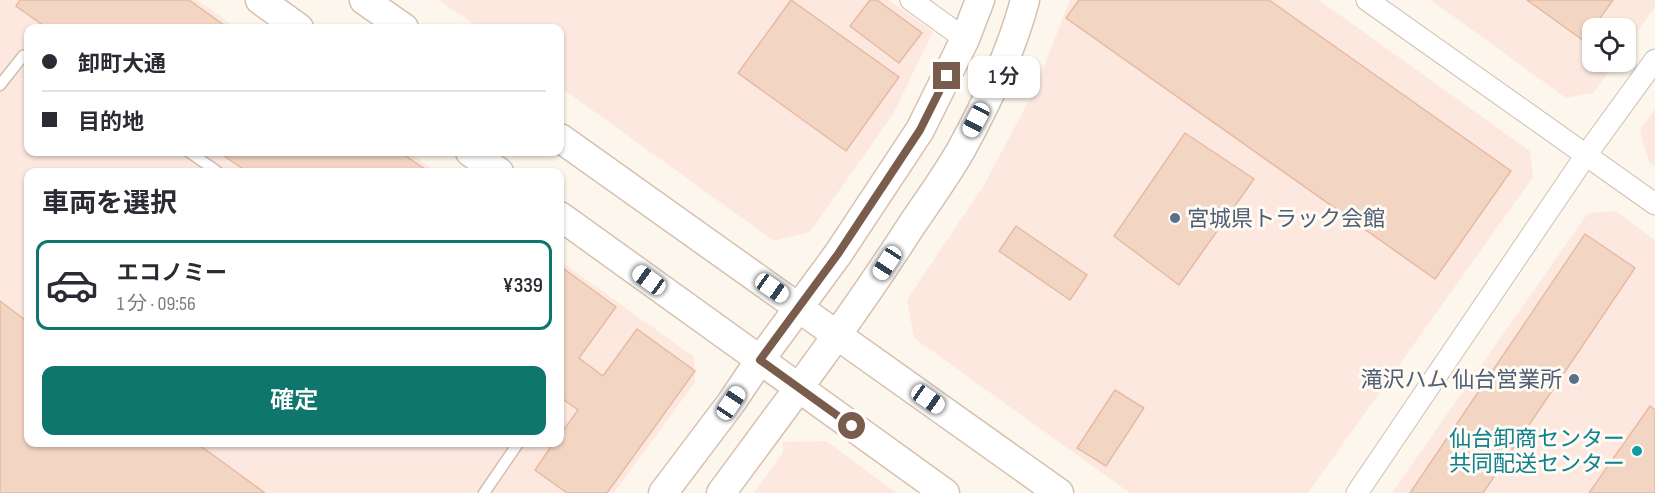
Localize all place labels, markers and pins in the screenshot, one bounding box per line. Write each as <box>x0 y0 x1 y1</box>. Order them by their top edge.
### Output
place label: 宮城県トラック会館 <box>1187 206 1385 233</box>
marker: 宮城県トラック会館 <box>1168 211 1182 225</box>
place label: 滝沢ハム 仙台営業所 <box>1361 367 1562 394</box>
marker: 滝沢ハム 仙台営業所 <box>1567 372 1581 386</box>
place label: 仙台卸商センター 共同配送センター <box>1449 426 1625 478</box>
marker: 仙台卸商センター 共同配送センター <box>1630 444 1644 458</box>

